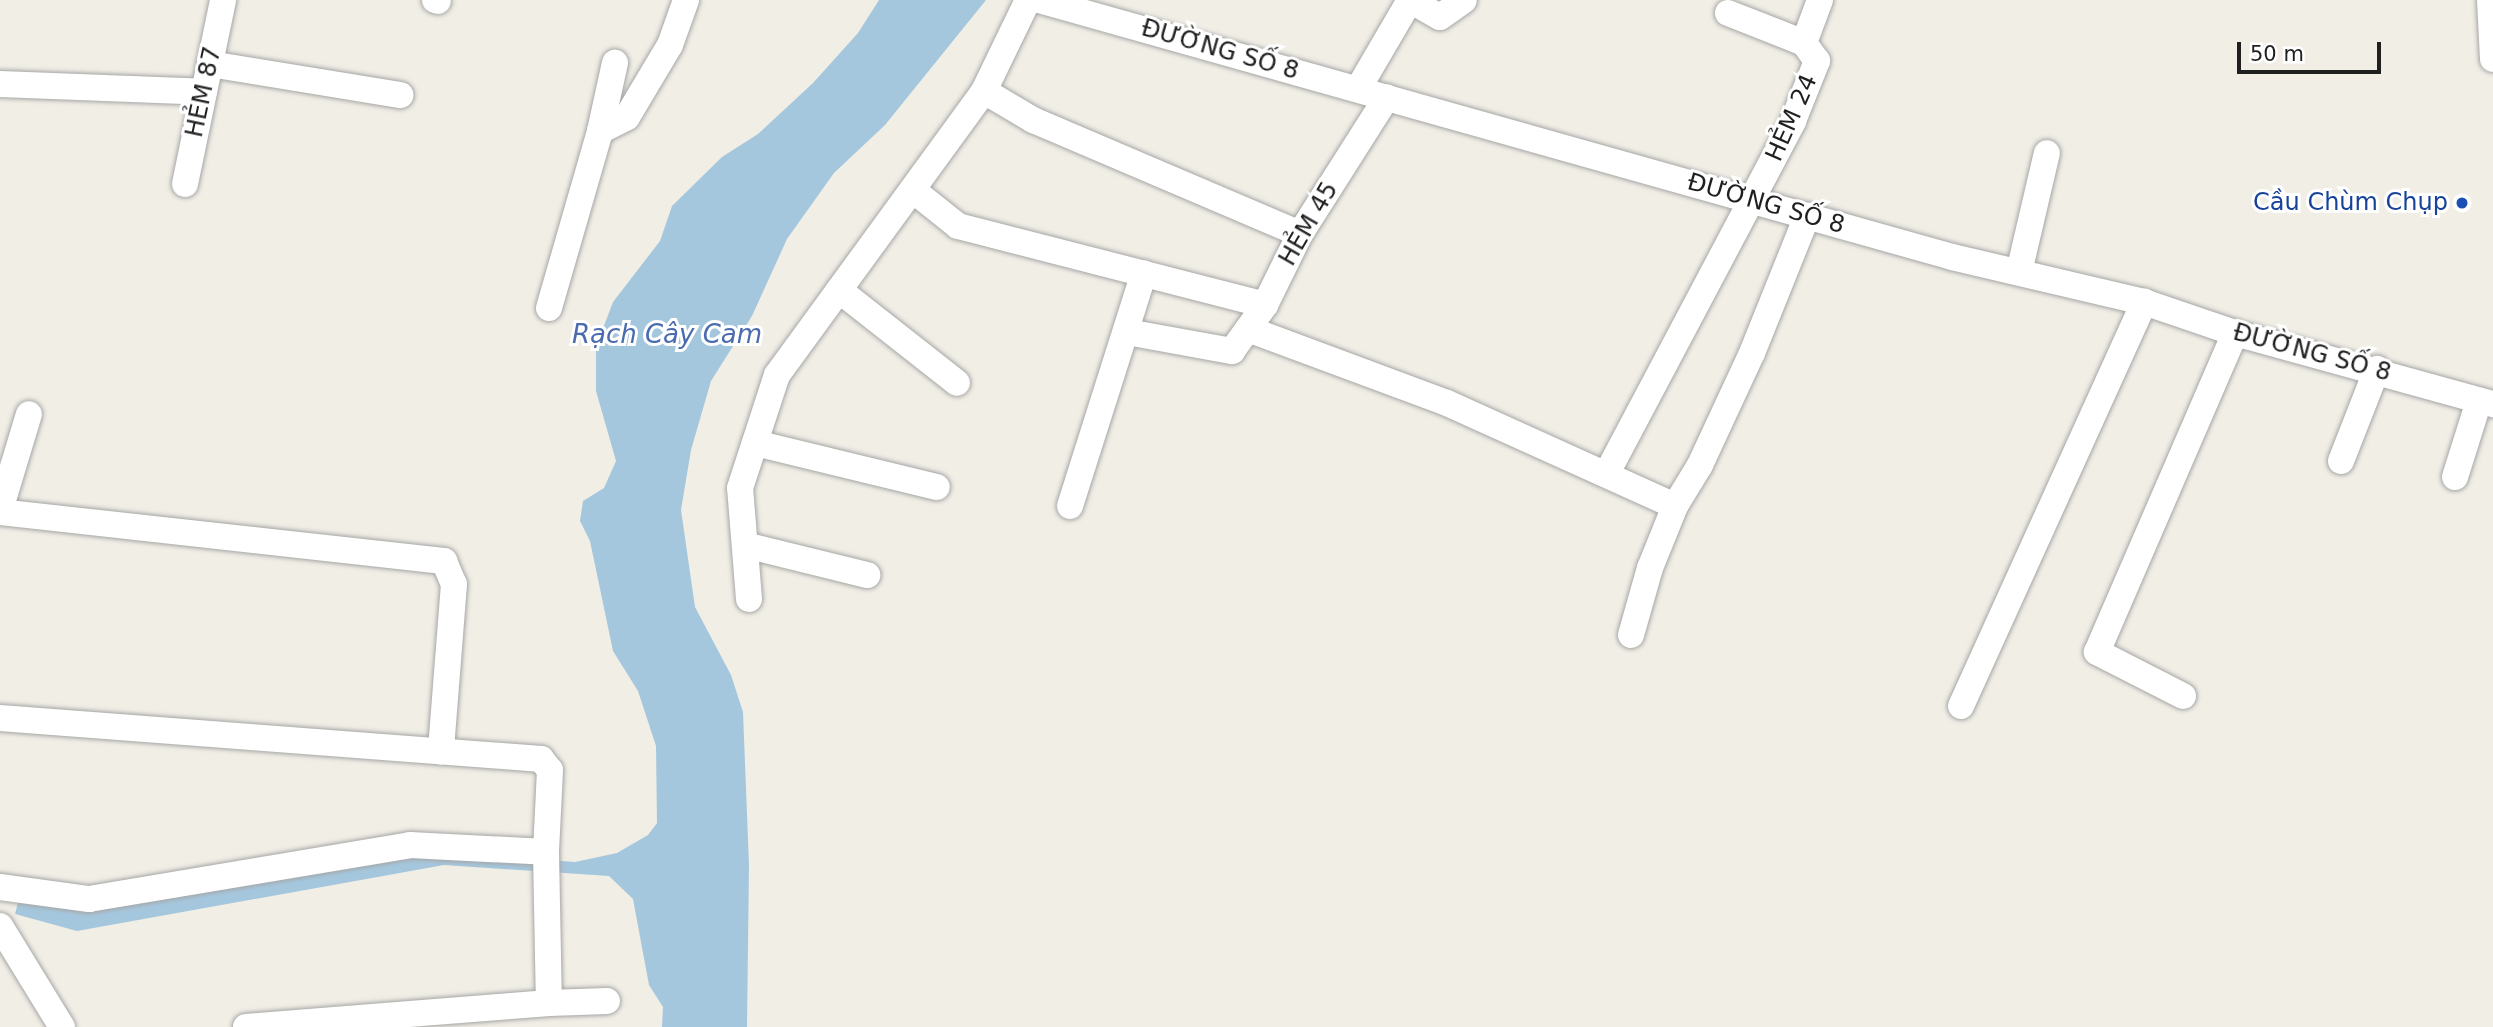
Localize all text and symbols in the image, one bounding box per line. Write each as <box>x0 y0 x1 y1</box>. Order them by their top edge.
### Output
street label: ĐƯỜNG SỐ 8 <box>1138 14 1302 86</box>
scale bar <box>2241 28 2384 72</box>
text: 50 m <box>2250 42 2304 66</box>
street label: HẺM 87 <box>180 44 228 140</box>
street label: HẺM 24 <box>1760 70 1824 166</box>
street label: ĐƯỜNG SỐ 8 <box>1684 168 1848 240</box>
street label: HẺM 45 <box>1274 177 1344 271</box>
place label: Cầu Chùm Chụp <box>2253 189 2448 217</box>
marker: Cầu Chùm Chụp <box>2454 195 2470 211</box>
street label: ĐƯỜNG SỐ 8 <box>2230 318 2394 388</box>
water label: Rạch Cây Cam <box>572 319 762 351</box>

